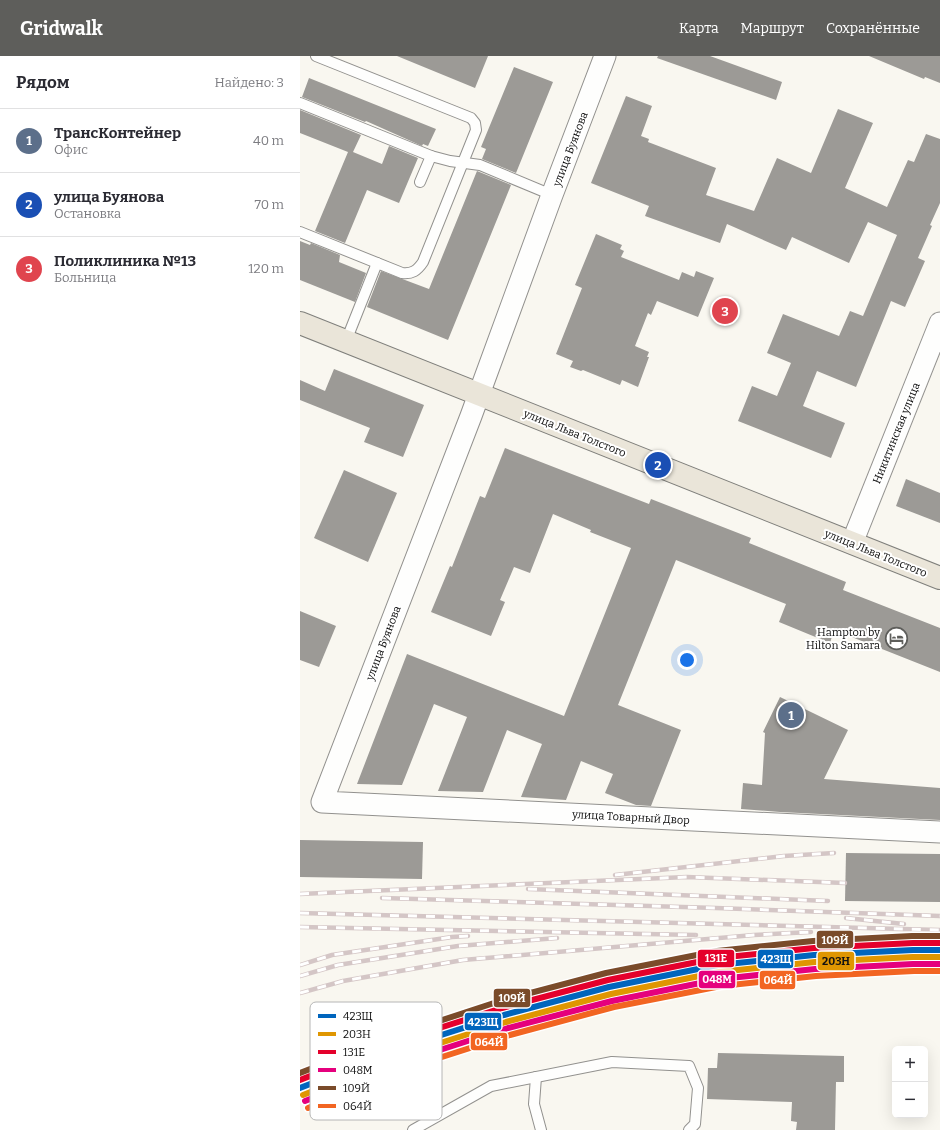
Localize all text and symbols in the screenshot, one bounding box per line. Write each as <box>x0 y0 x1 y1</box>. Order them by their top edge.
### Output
text: Gridwalk <box>20 17 103 40</box>
text: Карта <box>679 20 719 37</box>
text: Маршрут <box>741 20 804 37</box>
text: Сохранённые <box>826 20 920 37</box>
text: Рядом <box>16 72 69 93</box>
text: Найдено: 3 <box>215 75 284 90</box>
street label: улица Буянова <box>550 110 591 189</box>
text: ТрансКонтейнер <box>54 124 181 142</box>
text: 1 <box>26 133 32 148</box>
text: 40 m <box>253 133 284 148</box>
text: Офис <box>54 142 88 157</box>
text: улица Буянова <box>54 188 164 206</box>
text: 2 <box>25 197 33 212</box>
text: 70 m <box>254 197 284 212</box>
text: Остановка <box>54 206 121 221</box>
text: Поликлиника №13 <box>54 252 196 270</box>
text: 3 <box>25 261 33 276</box>
text: 120 m <box>248 261 284 276</box>
text: Больница <box>54 270 116 285</box>
pin: 3 <box>712 296 738 326</box>
street label: Никитинская улица <box>870 381 923 486</box>
street label: улица Льва Толстого <box>521 407 628 460</box>
pin: 2 <box>645 450 671 480</box>
street label: улица Льва Толстого <box>822 527 929 580</box>
street label: улица Буянова <box>363 604 404 683</box>
hotel icon: Hampton by Hilton Samara <box>883 625 909 651</box>
place label: Hampton by Hilton Samara <box>806 626 880 652</box>
your location <box>677 650 697 670</box>
pin: 1 <box>778 700 804 730</box>
street label: улица Товарный Двор <box>571 808 691 827</box>
line badge: 109Й <box>816 930 854 949</box>
text: 109Й <box>821 934 849 947</box>
line badge: 131Е <box>697 949 735 968</box>
line badge: 423Щ <box>757 949 794 969</box>
line badge: 203Н <box>817 951 855 971</box>
text: 131Е <box>705 952 728 965</box>
text: 423Щ <box>761 953 792 966</box>
text: 203Н <box>822 955 850 968</box>
line badge: 048М <box>698 970 736 989</box>
line badge: 064Й <box>759 970 796 990</box>
text: 048М <box>702 973 732 986</box>
text: 064Й <box>763 974 793 987</box>
line badge: 109Й <box>493 988 531 1008</box>
text: 109Й <box>498 992 526 1005</box>
legend <box>310 1002 442 1120</box>
text: 423Щ <box>343 1010 373 1023</box>
line badge: 423Щ <box>464 1012 502 1031</box>
text: 423Щ <box>468 1016 499 1029</box>
text: 203Н <box>343 1028 371 1041</box>
line badge: 064Й <box>470 1032 508 1051</box>
text: 064Й <box>474 1036 504 1049</box>
text: 131Е <box>343 1046 365 1059</box>
map controls <box>892 1046 928 1118</box>
button: + <box>892 1046 928 1082</box>
text: 048М <box>343 1064 373 1077</box>
text: 109Й <box>343 1082 370 1095</box>
button: − <box>892 1082 928 1118</box>
text: 064Й <box>343 1100 372 1113</box>

